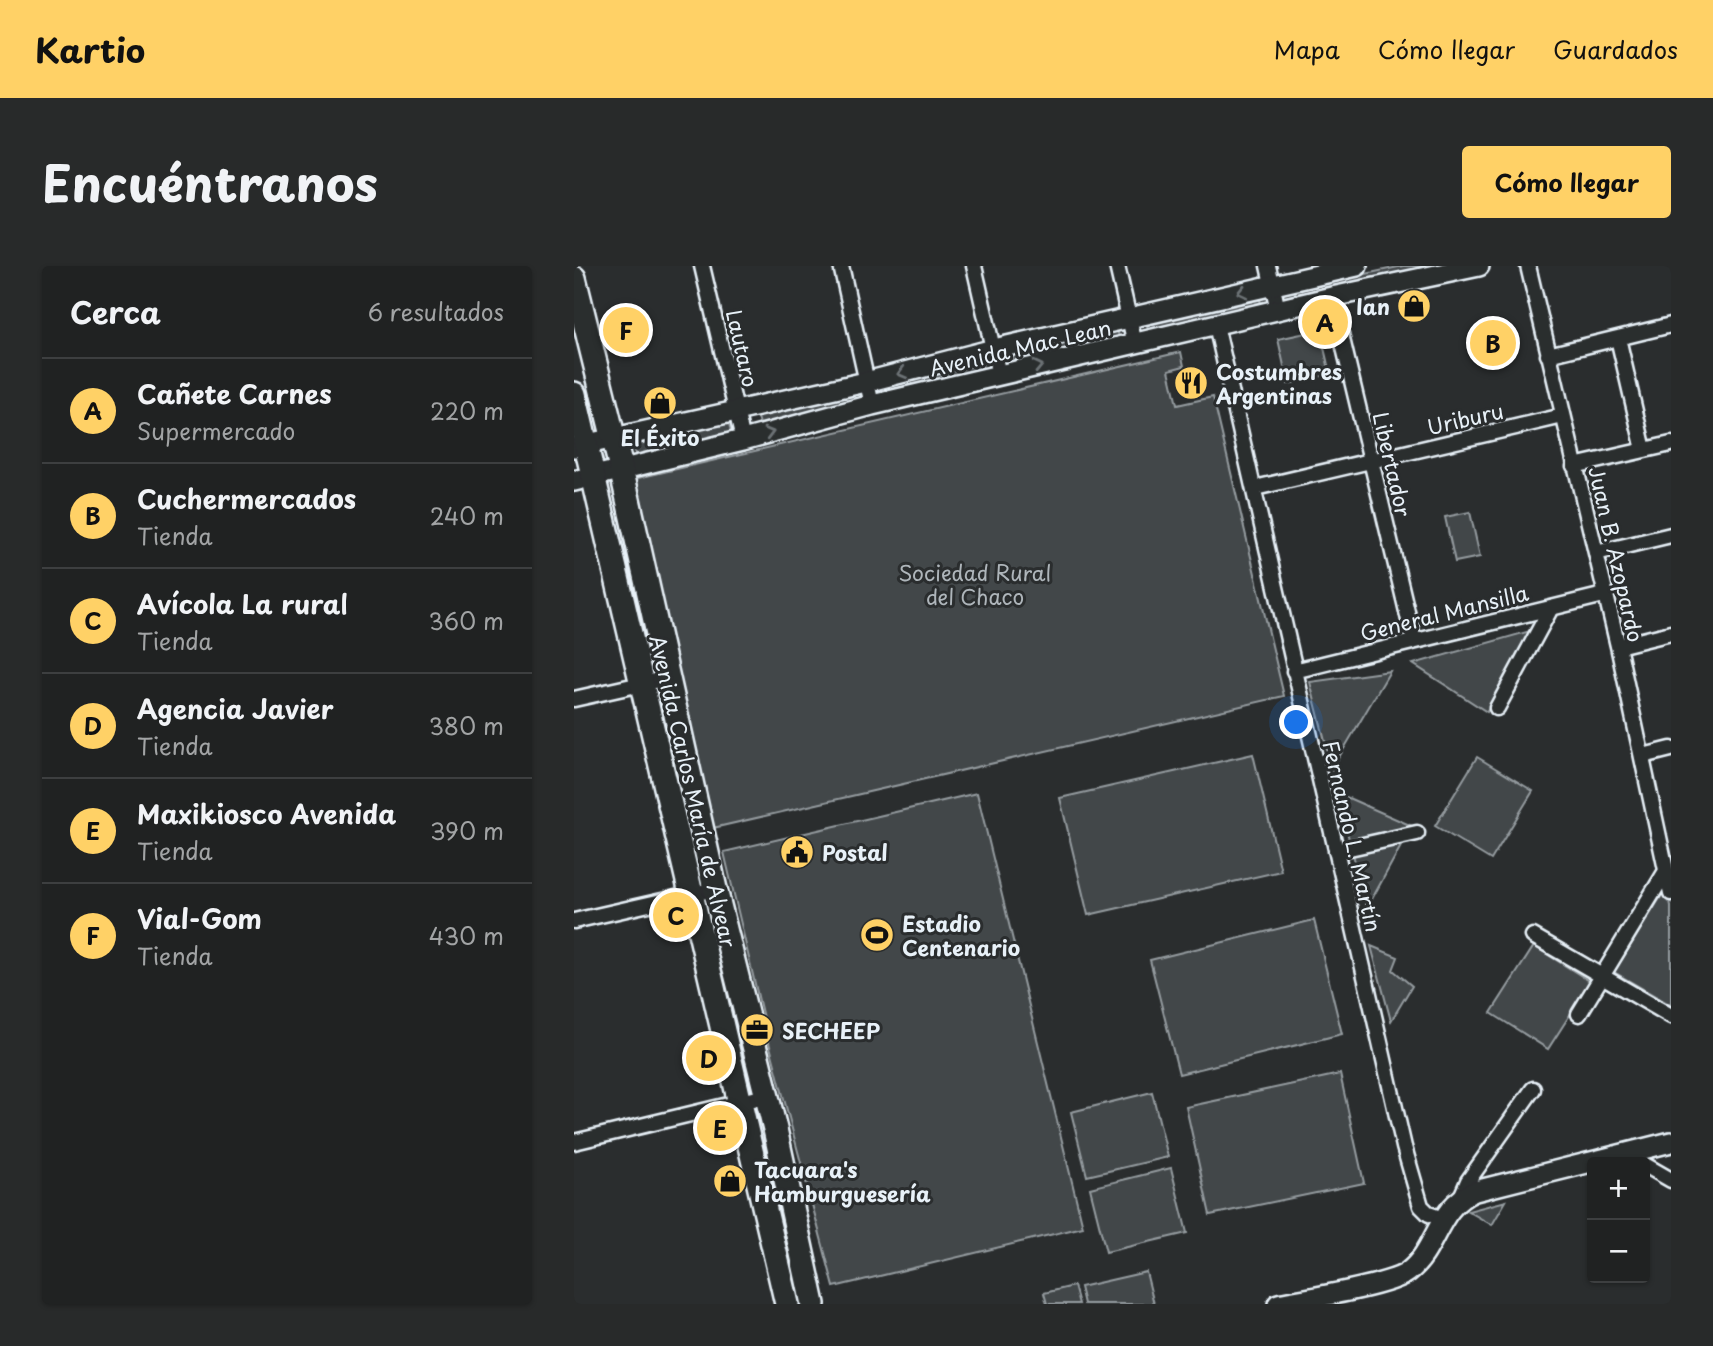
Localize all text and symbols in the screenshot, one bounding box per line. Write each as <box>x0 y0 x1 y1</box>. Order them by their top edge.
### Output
text: Kartio <box>35 24 145 74</box>
text: Mapa <box>1274 31 1340 67</box>
text: Cómo llegar <box>1378 31 1515 67</box>
text: Guardados <box>1553 31 1678 67</box>
text: Encuéntranos <box>42 145 378 219</box>
button: Cómo llegar <box>1462 146 1671 218</box>
one-way arrow <box>1236 284 1248 298</box>
shop icon: Ian <box>1395 287 1433 325</box>
text: Cerca <box>70 289 161 334</box>
place label: Ian <box>1356 290 1390 322</box>
text: 6 resultados <box>368 294 504 329</box>
pin: A <box>1302 296 1348 348</box>
pin: F <box>603 304 649 356</box>
street label: Lautaro <box>719 306 767 390</box>
street label: Avenida Mac Lean <box>926 311 1114 383</box>
pin: B <box>1470 317 1516 369</box>
place label: Costumbres Argentinas <box>1215 355 1342 411</box>
one-way arrow <box>1032 360 1044 375</box>
one-way arrow <box>896 364 908 379</box>
restaurant icon: Costumbres Argentinas <box>1172 364 1210 402</box>
text: Cañete Carnes <box>137 374 332 413</box>
shop icon: El Éxito <box>641 384 679 422</box>
text: A <box>84 393 102 428</box>
text: 220 m <box>430 393 504 428</box>
street label: Uriburu <box>1424 394 1506 442</box>
street label: Libertador <box>1365 409 1421 520</box>
text: Supermercado <box>137 413 295 448</box>
place label: El Éxito <box>621 421 699 453</box>
one-way arrow <box>763 427 775 441</box>
street label: Juan B. Azopardo <box>1581 463 1653 645</box>
text: Cuchermercados <box>137 479 356 518</box>
text: B <box>85 498 101 533</box>
text: 240 m <box>430 498 504 533</box>
text: Tienda <box>137 518 213 553</box>
park label: Sociedad Rural del Chaco <box>898 556 1052 612</box>
street label: General Mansilla <box>1356 575 1532 648</box>
text: Avícola La rural <box>137 584 348 623</box>
text: C <box>84 603 102 638</box>
text: 360 m <box>429 603 504 638</box>
text: Tienda <box>137 623 213 658</box>
street label: Avenida Carlos María de Alvear <box>645 631 743 951</box>
text: Agencia Javier <box>137 689 333 728</box>
your location <box>1279 705 1313 739</box>
text: D <box>84 708 102 743</box>
text: 380 m <box>429 708 504 743</box>
text: Tienda <box>137 728 213 763</box>
street label: Fernando L. Martín <box>1315 737 1391 935</box>
text: Maxikiosco Avenida <box>137 794 396 833</box>
text: E <box>86 813 100 848</box>
text: 390 m <box>430 813 504 848</box>
text: Tienda <box>137 833 213 868</box>
public building icon: Postal <box>778 833 816 871</box>
place label: Postal <box>822 836 888 868</box>
pin: C <box>653 889 699 941</box>
text: Vial-Gom <box>137 899 262 938</box>
place label: Estadio Centenario <box>902 907 1020 963</box>
sports icon: Estadio Centenario <box>858 916 896 954</box>
text: F <box>86 918 100 953</box>
text: 430 m <box>429 918 504 953</box>
text: Tienda <box>137 938 213 973</box>
office icon: SECHEEP <box>738 1011 776 1049</box>
place label: SECHEEP <box>782 1014 880 1046</box>
pin: D <box>686 1032 732 1084</box>
pin: E <box>697 1102 743 1154</box>
place label: Tacuara's Hamburguesería <box>754 1153 931 1209</box>
map controls <box>1587 1157 1650 1283</box>
button: + <box>1587 1157 1650 1220</box>
shop icon: Tacuara's Hamburguesería <box>711 1162 749 1200</box>
button: − <box>1587 1220 1650 1283</box>

